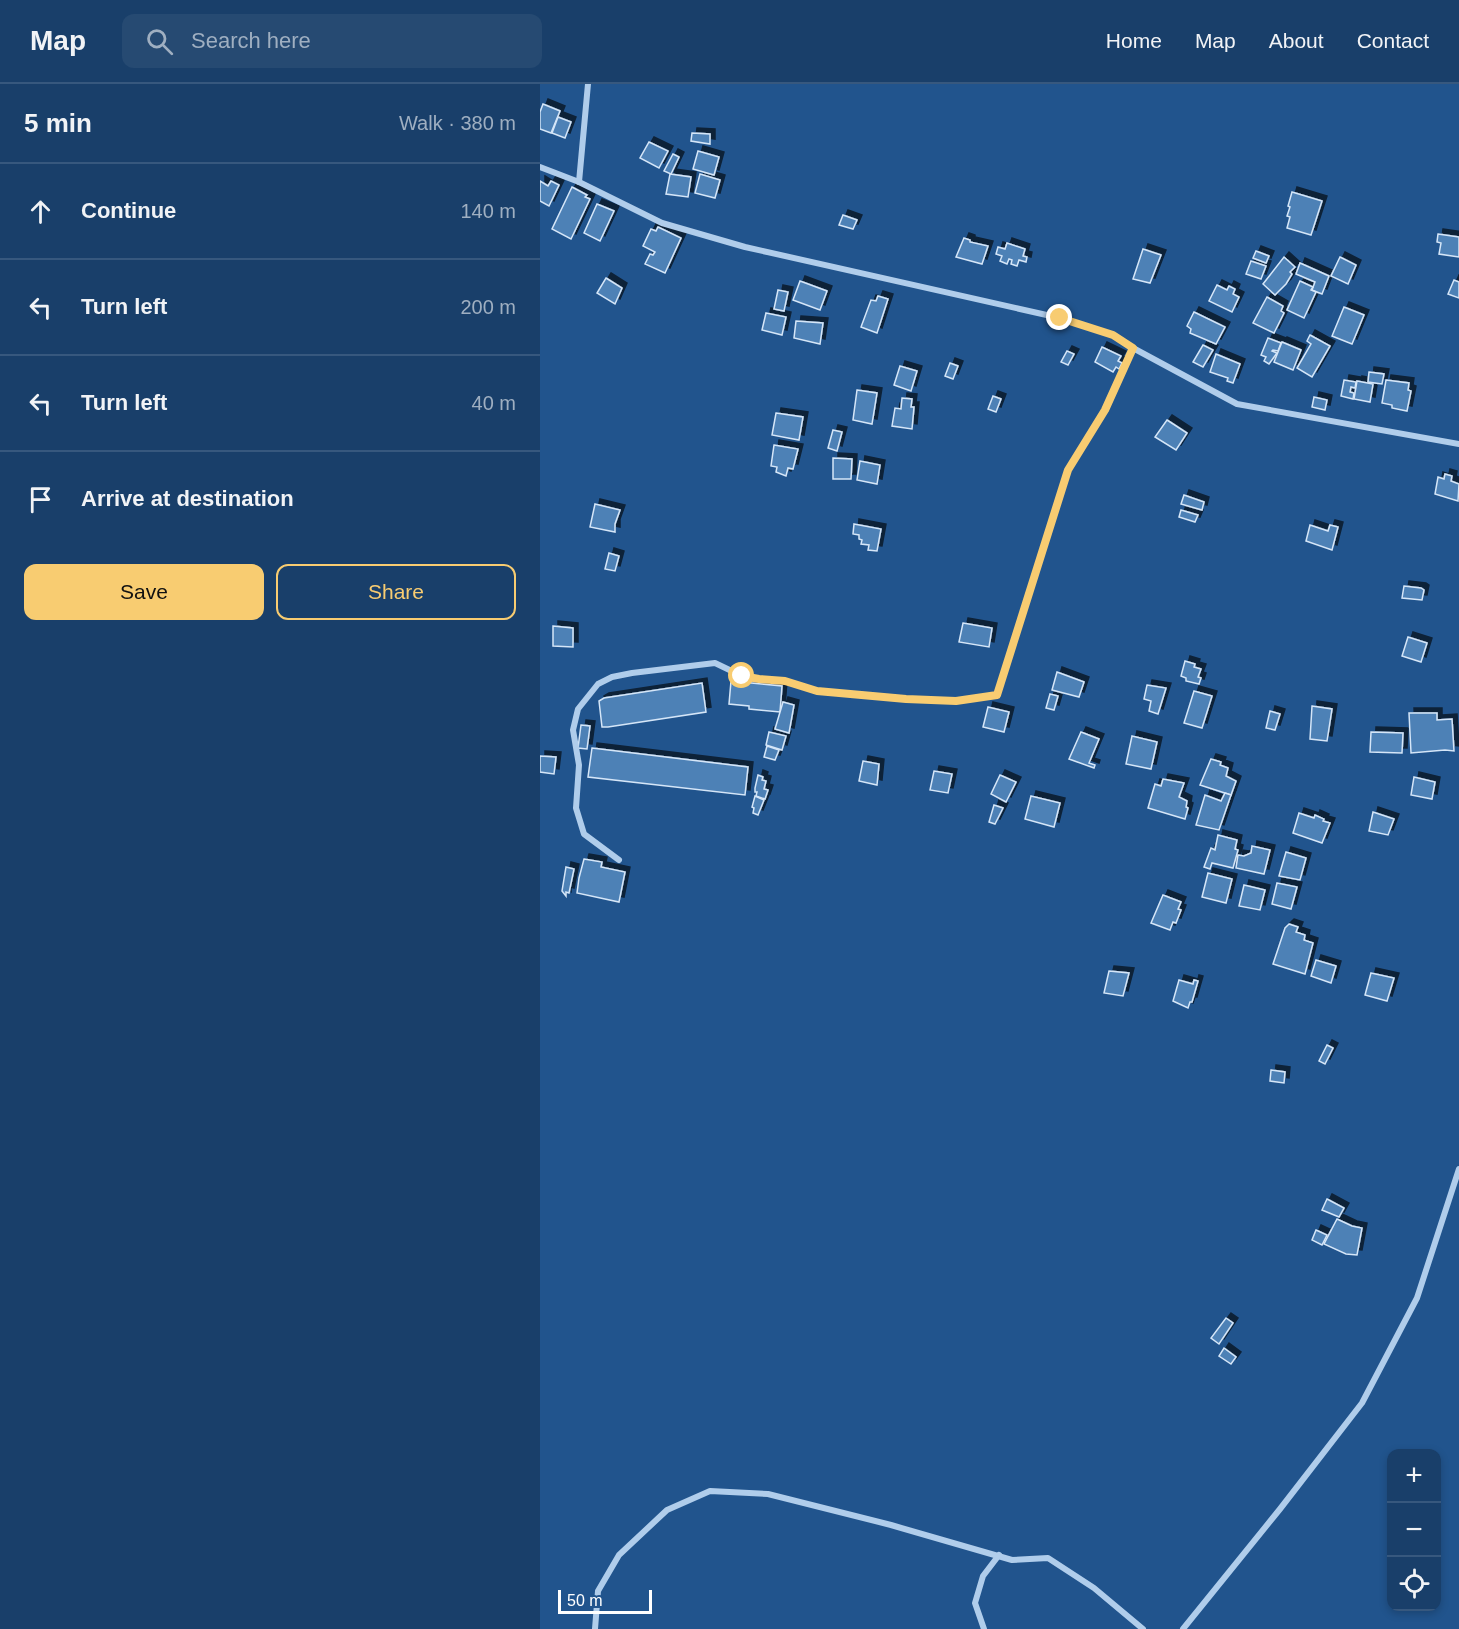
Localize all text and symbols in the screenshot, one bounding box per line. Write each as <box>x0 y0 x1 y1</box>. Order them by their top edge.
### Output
search box <box>122 14 542 68</box>
text: Map <box>30 25 86 56</box>
icon: search <box>143 25 176 58</box>
text: Search here <box>191 28 311 53</box>
text: Home <box>1106 29 1162 52</box>
text: Map <box>1195 29 1236 52</box>
text: About <box>1269 29 1324 52</box>
text: Contact <box>1357 29 1429 52</box>
text: 5 min <box>24 108 92 138</box>
text: Walk · 380 m <box>399 112 516 134</box>
icon: ahead <box>24 195 57 228</box>
text: Continue <box>81 198 176 223</box>
text: 140 m <box>460 200 516 222</box>
icon: left <box>24 291 57 324</box>
text: Turn left <box>81 294 167 319</box>
text: 200 m <box>460 296 516 318</box>
route end <box>1046 304 1072 330</box>
icon: left <box>24 387 57 420</box>
text: Turn left <box>81 390 167 415</box>
text: 40 m <box>472 392 516 414</box>
icon: arrive <box>24 483 57 516</box>
text: Arrive at destination <box>81 486 294 511</box>
button: Save <box>24 564 264 620</box>
button: Share <box>276 564 516 620</box>
route start <box>728 662 754 688</box>
map controls <box>1387 1449 1441 1611</box>
button: + <box>1387 1449 1441 1503</box>
button: − <box>1387 1503 1441 1557</box>
button: locate <box>1387 1557 1441 1611</box>
scale bar <box>558 1587 652 1614</box>
text: 50 m <box>567 1592 603 1609</box>

